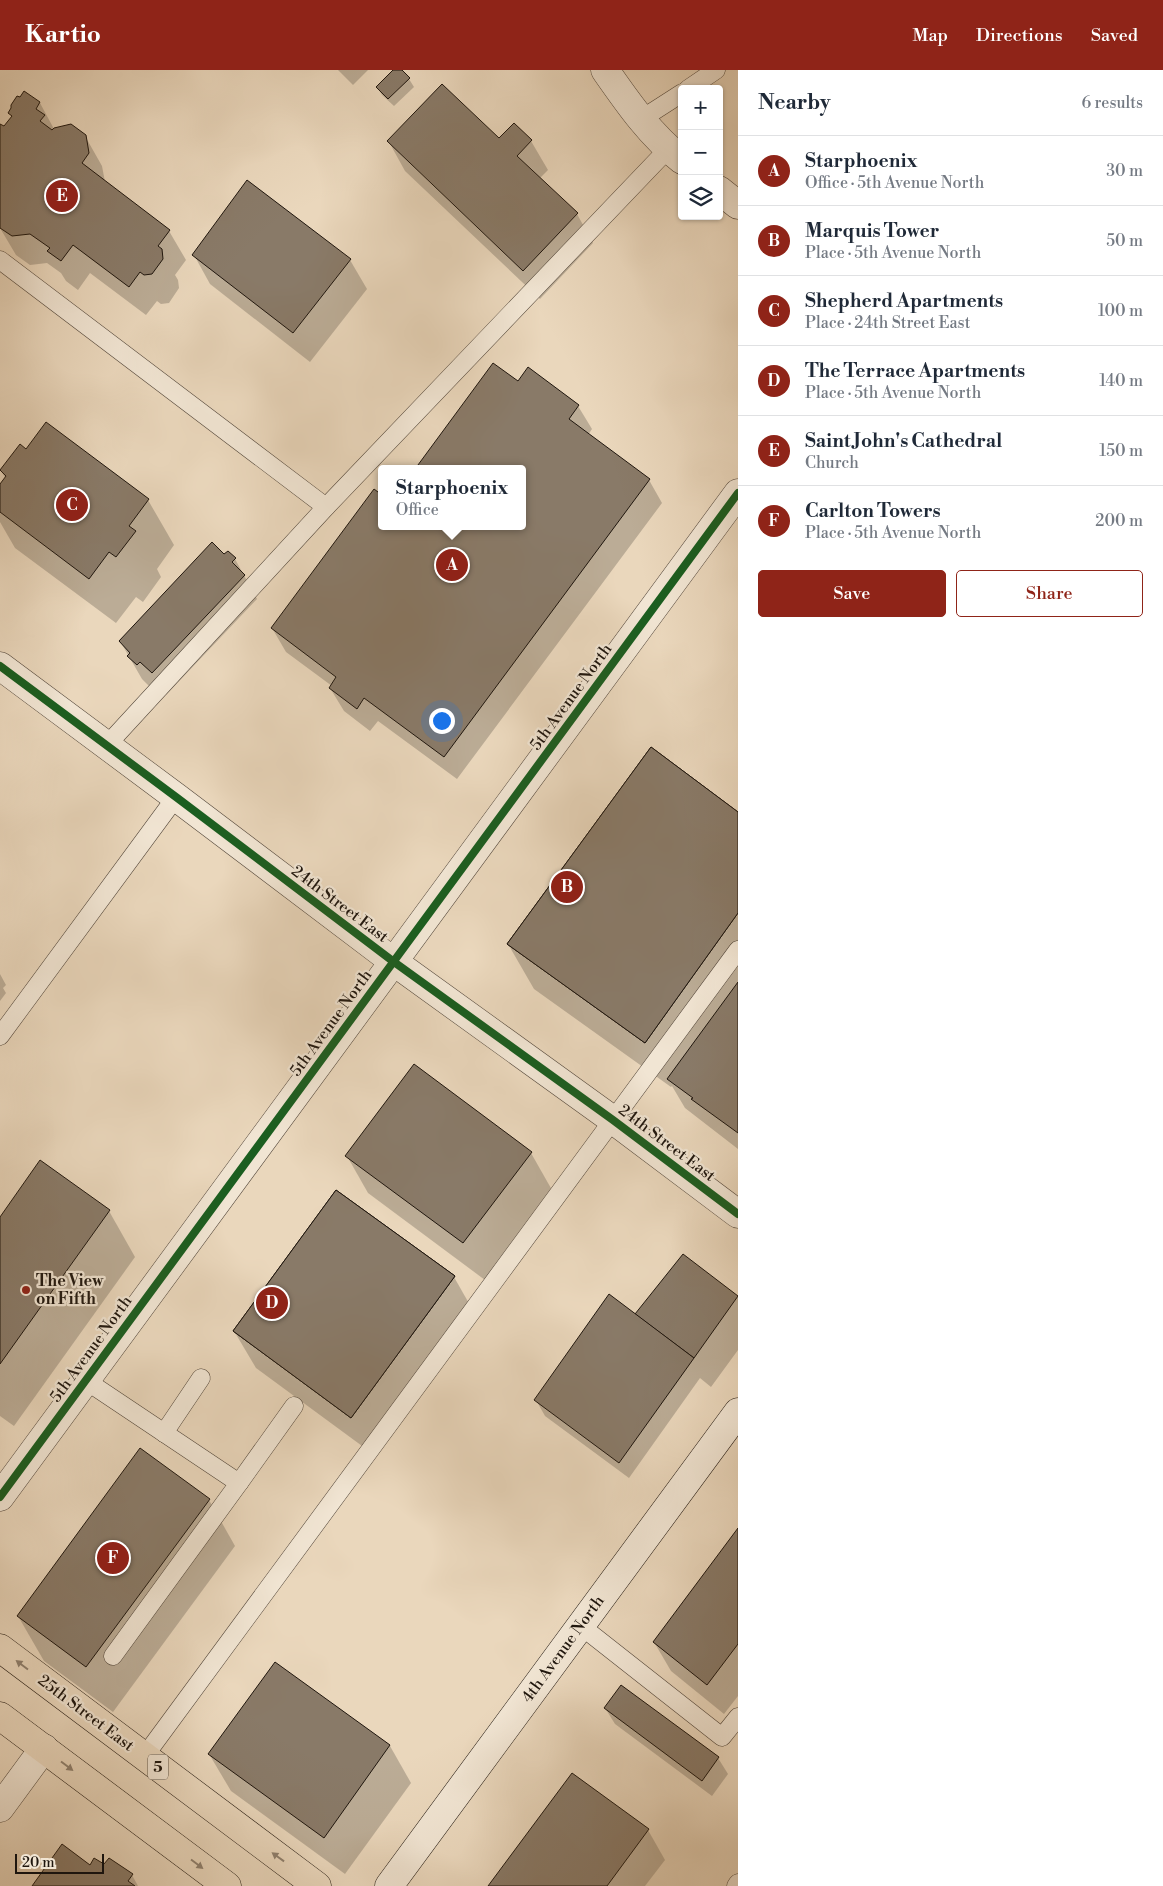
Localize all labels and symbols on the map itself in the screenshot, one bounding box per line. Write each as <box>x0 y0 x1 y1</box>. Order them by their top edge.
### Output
pin: E <box>46 177 78 215</box>
pin: C <box>56 486 88 524</box>
pin: A <box>436 546 468 584</box>
street label: 5th Avenue North <box>526 639 617 754</box>
your location <box>429 708 455 734</box>
street label: 24th Street East <box>288 861 393 947</box>
pin: B <box>551 868 583 906</box>
street label: 5th Avenue North <box>286 965 377 1080</box>
street label: 24th Street East <box>615 1100 720 1186</box>
place label: The View on Fifth <box>36 1271 104 1309</box>
marker: The View on Fifth <box>20 1284 32 1296</box>
pin: D <box>256 1284 288 1322</box>
street label: 5th Avenue North <box>46 1291 137 1406</box>
pin: F <box>97 1539 129 1577</box>
street label: 4th Avenue North <box>517 1591 609 1707</box>
one-way arrow <box>16 1659 29 1670</box>
street label: 25th Street East <box>34 1670 138 1756</box>
road number: 5 <box>148 1754 168 1780</box>
one-way arrow <box>60 1761 73 1772</box>
scale bar <box>15 1851 104 1874</box>
one-way arrow <box>271 1852 285 1862</box>
one-way arrow <box>190 1858 203 1869</box>

